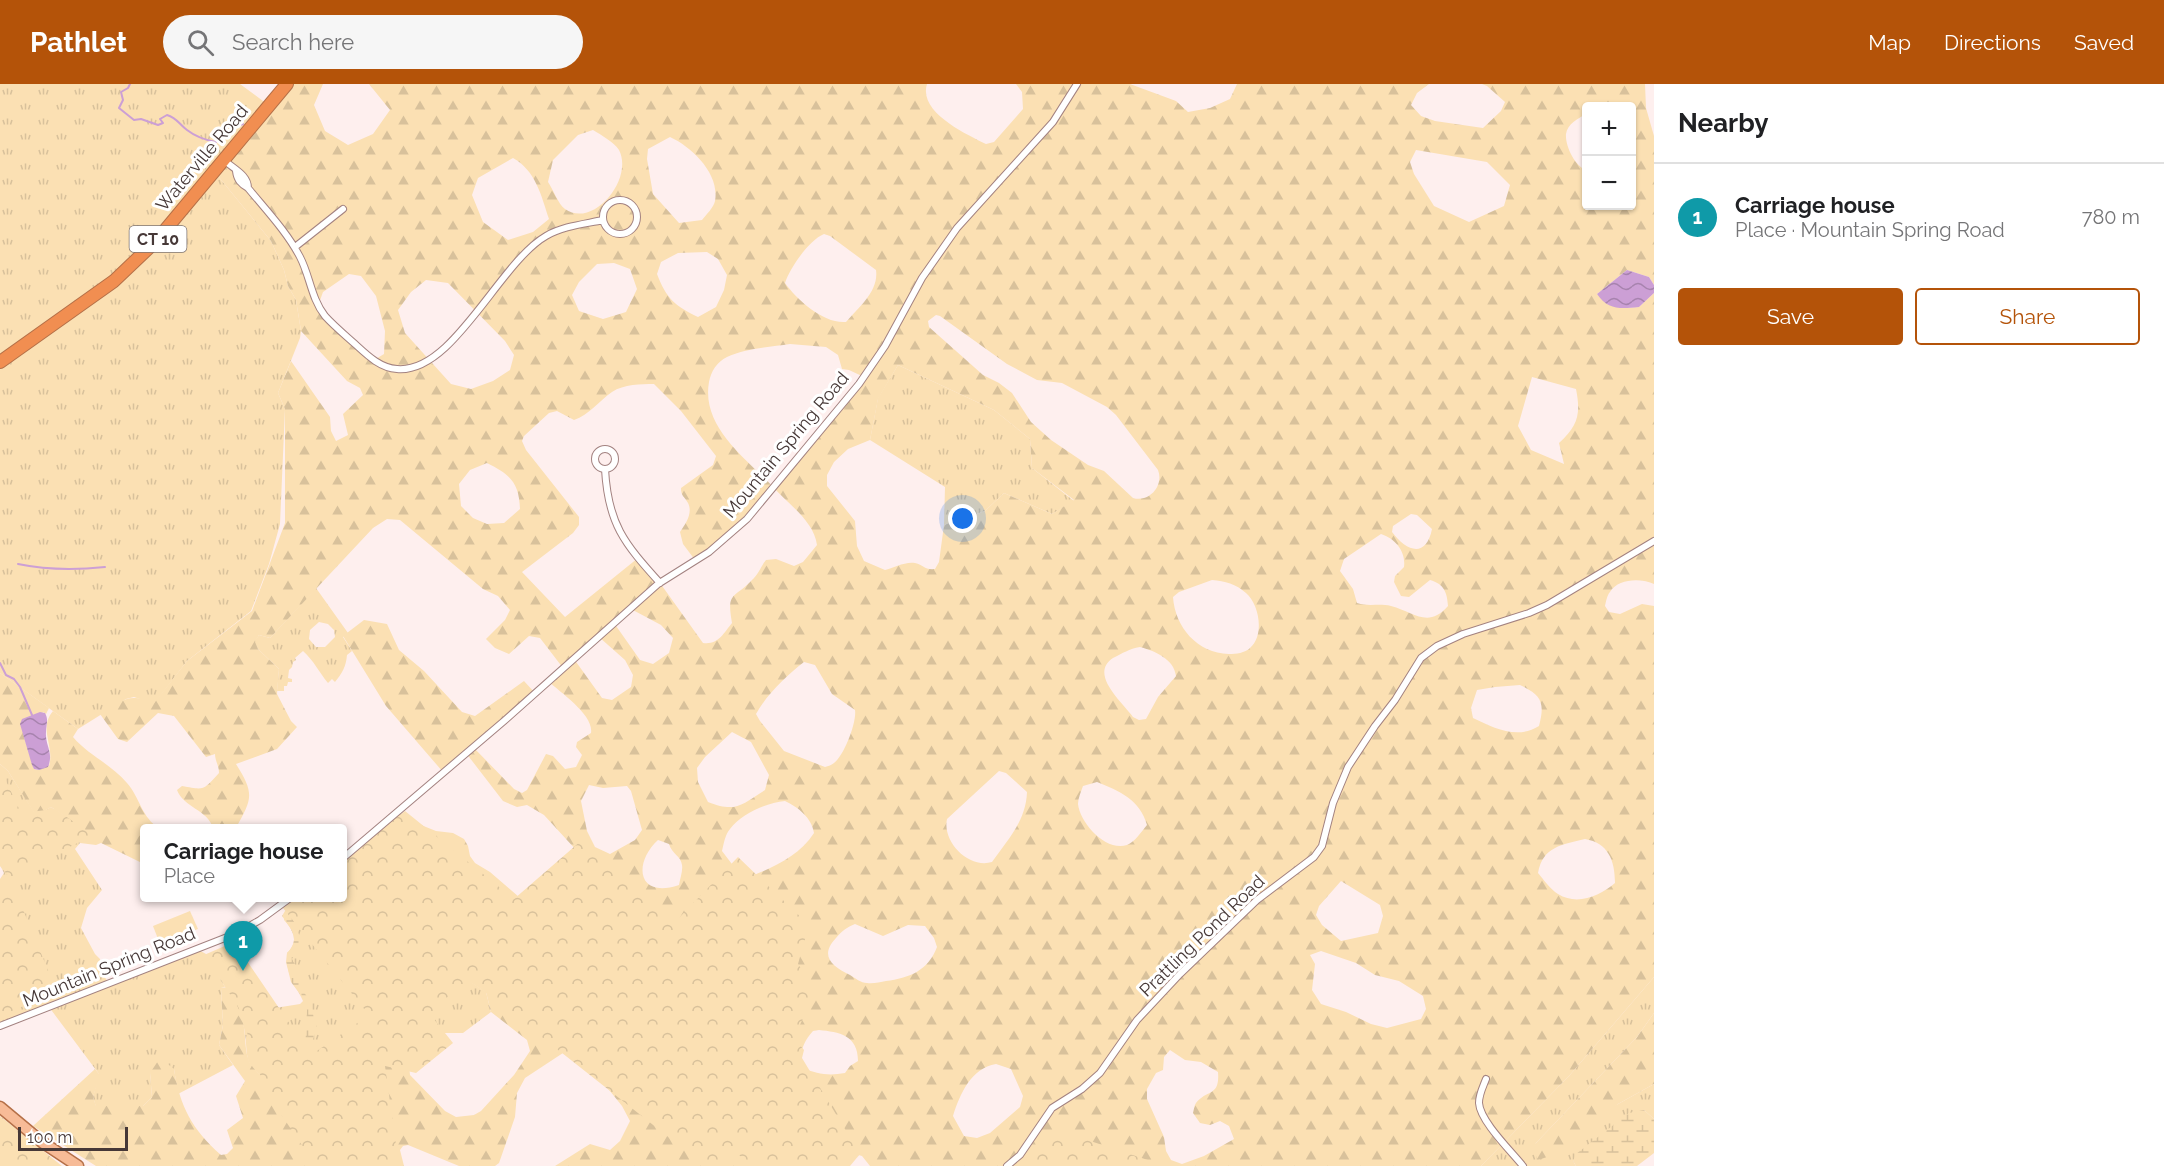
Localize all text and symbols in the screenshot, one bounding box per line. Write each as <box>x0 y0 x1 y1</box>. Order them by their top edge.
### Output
search box <box>163 15 583 69</box>
text: Pathlet <box>30 26 127 59</box>
icon: search <box>184 26 217 59</box>
text: Search here <box>232 29 354 55</box>
text: Map <box>1868 30 1911 55</box>
text: Directions <box>1944 30 2041 55</box>
text: Saved <box>2074 30 2134 55</box>
street label: Waterville Road <box>151 100 252 215</box>
map controls <box>1582 102 1636 210</box>
button: + <box>1582 102 1636 156</box>
text: Nearby <box>1678 108 1768 138</box>
button: − <box>1582 156 1636 210</box>
text: Carriage house <box>1735 192 1895 218</box>
text: 1 <box>1693 205 1702 229</box>
text: 780 m <box>2082 205 2140 229</box>
text: Place · Mountain Spring Road <box>1735 218 2005 242</box>
road number: CT 10 <box>130 226 186 252</box>
button: Save <box>1678 288 1903 345</box>
button: Share <box>1915 288 2140 345</box>
street label: Mountain Spring Road <box>718 367 853 522</box>
your location <box>948 504 977 533</box>
popup <box>140 824 347 902</box>
text: Carriage house <box>164 838 323 864</box>
text: Place <box>164 864 215 888</box>
street label: Prattling Pond Road <box>1135 871 1268 1001</box>
street label: Mountain Spring Road <box>20 922 198 1011</box>
pin: 1 <box>224 922 262 971</box>
scale bar <box>18 1124 128 1152</box>
text: 100 m <box>27 1128 72 1147</box>

